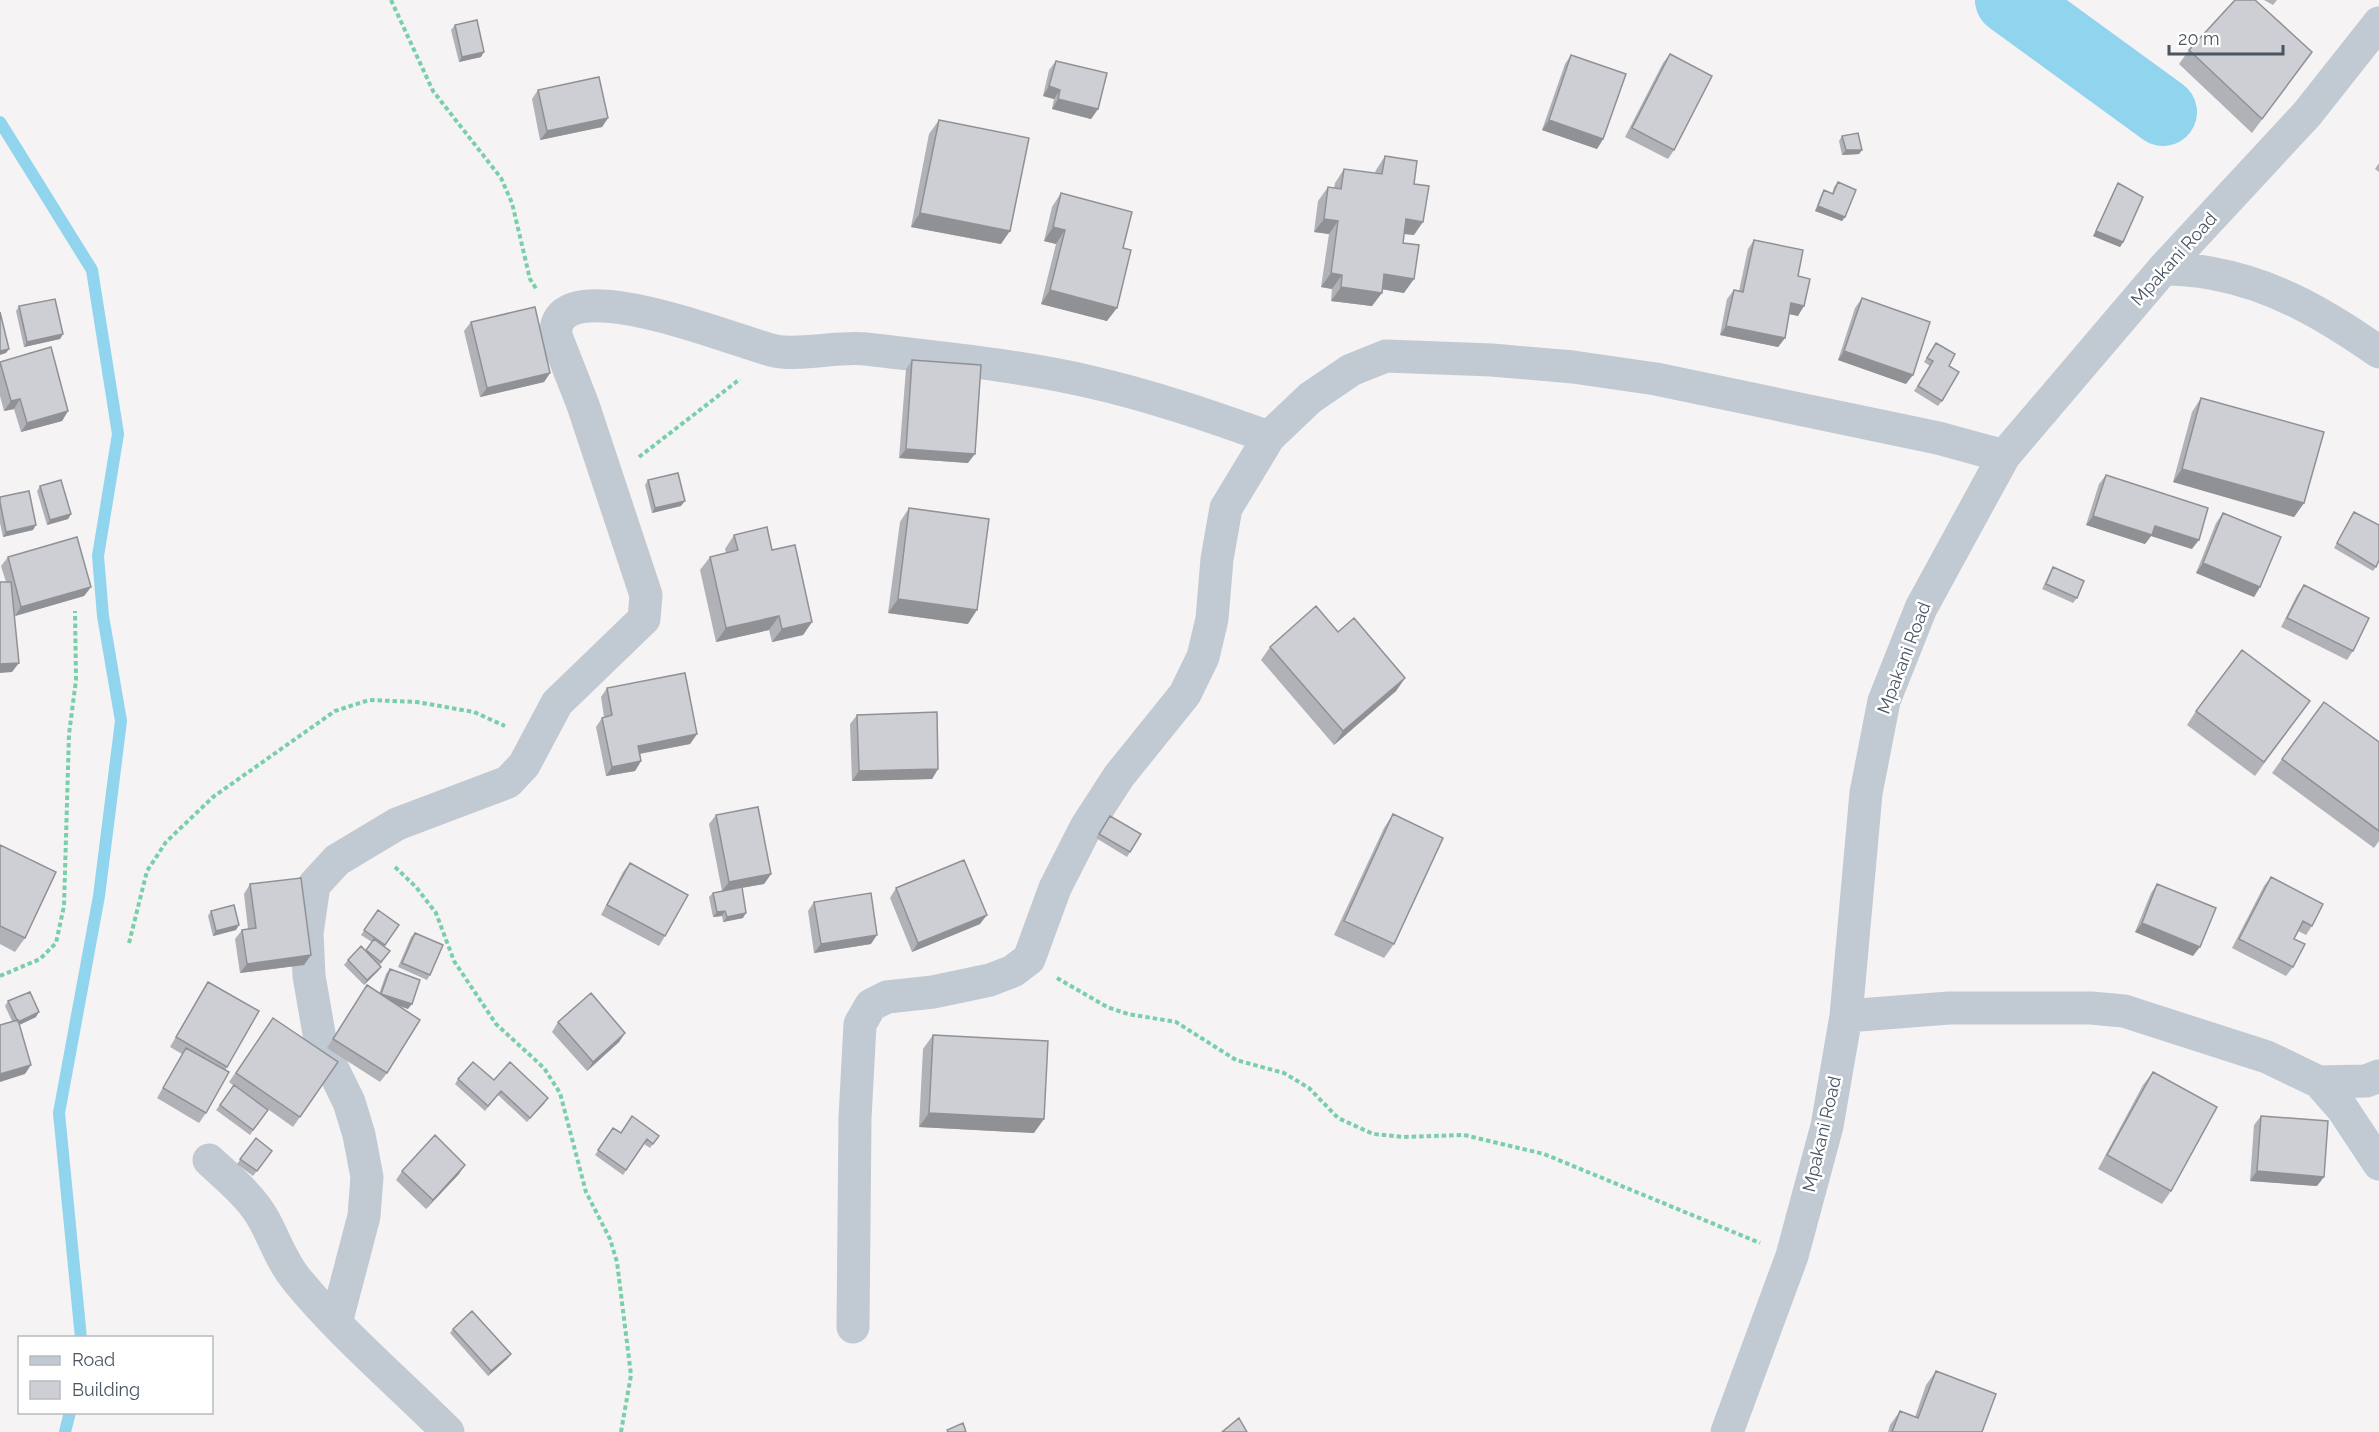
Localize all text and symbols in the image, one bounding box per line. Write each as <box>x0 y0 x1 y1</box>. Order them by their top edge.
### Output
scale bar <box>2169 18 2283 56</box>
text: 20 m <box>2178 28 2220 49</box>
street label: Mpakani Road <box>2126 208 2221 310</box>
street label: Mpakani Road <box>1873 599 1935 717</box>
street label: Mpakani Road <box>1798 1074 1845 1194</box>
legend <box>18 1336 213 1414</box>
text: Road <box>72 1349 115 1370</box>
text: Building <box>72 1379 140 1400</box>

